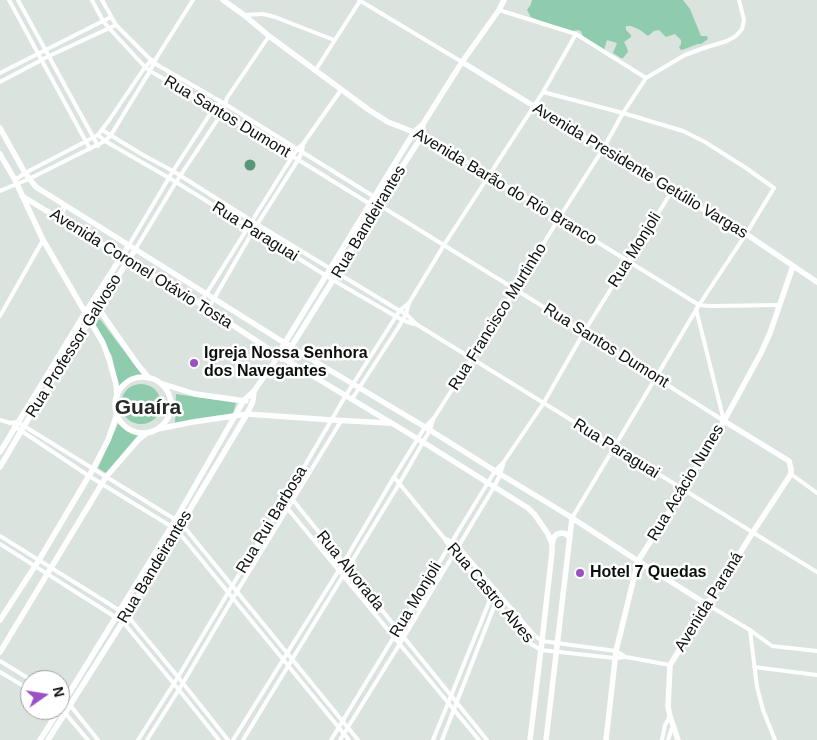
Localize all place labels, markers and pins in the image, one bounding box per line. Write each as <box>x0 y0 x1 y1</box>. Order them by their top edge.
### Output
place label: Igreja Nossa Senhora dos Navegantes <box>204 344 368 382</box>
marker: Igreja Nossa Senhora dos Navegantes <box>188 357 200 369</box>
place label: Hotel 7 Quedas <box>590 563 706 583</box>
marker: Hotel 7 Quedas <box>574 567 586 579</box>

